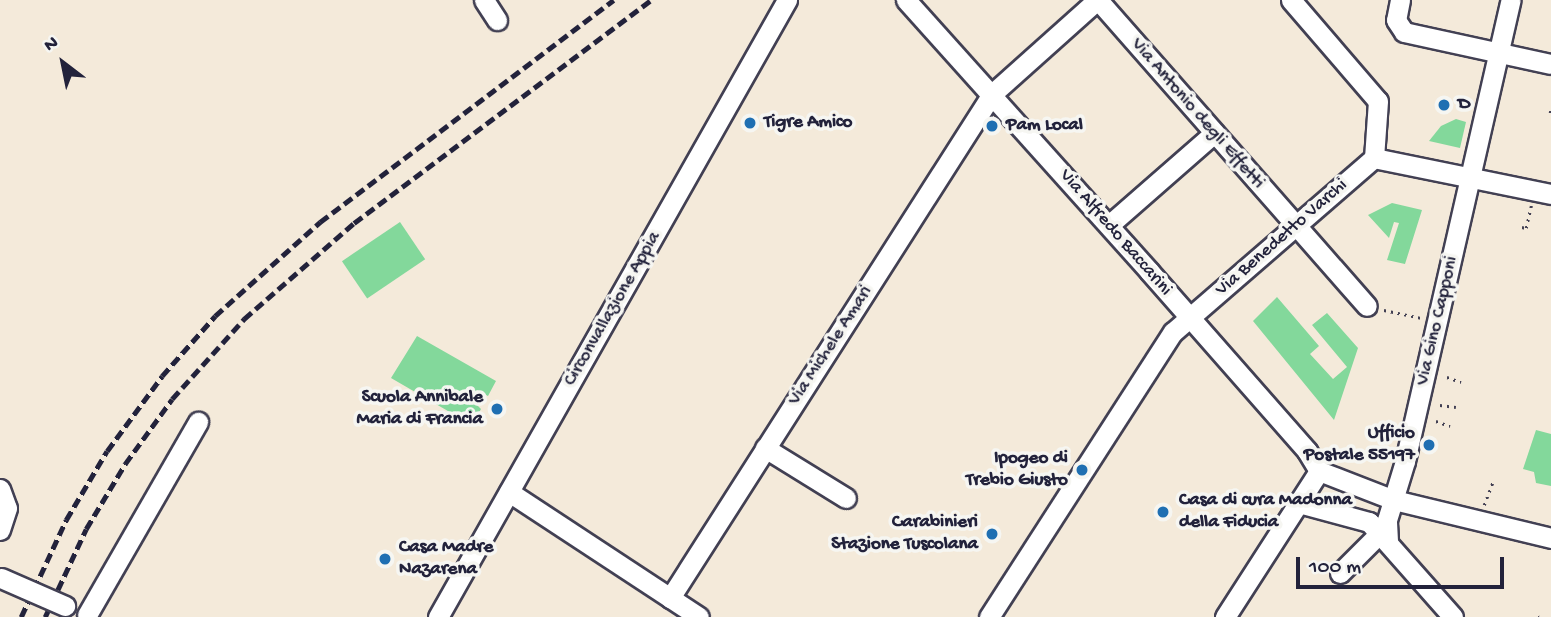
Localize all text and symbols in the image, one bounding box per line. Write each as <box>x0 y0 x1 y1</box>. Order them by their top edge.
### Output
north arrow <box>28 28 98 98</box>
text: N <box>40 32 63 58</box>
street label: Via Antonio degli Effetti <box>1125 34 1269 194</box>
place label: D <box>1458 94 1470 116</box>
marker: D <box>1436 97 1452 113</box>
place label: Tigre Amico <box>764 112 852 134</box>
marker: Tigre Amico <box>742 115 758 131</box>
place label: Pam Local <box>1006 115 1083 137</box>
marker: Pam Local <box>984 118 1000 134</box>
street label: Via Alfredo Baccarini <box>1054 165 1176 301</box>
street label: Via Benedetto Varchi <box>1211 174 1353 302</box>
street label: Circonvallazione Appia <box>559 228 667 390</box>
street label: Via Gino Capponi <box>1412 254 1464 388</box>
street label: Via Michele Amari <box>784 282 878 410</box>
place label: Scuola Annibale Maria di Francia <box>356 387 483 431</box>
marker: Scuola Annibale Maria di Francia <box>489 401 505 417</box>
place label: Ufficio Postale 55197 <box>1304 423 1415 467</box>
marker: Ufficio Postale 55197 <box>1421 437 1437 453</box>
place label: Ipogeo di Trebio Giusto <box>966 448 1068 492</box>
marker: Ipogeo di Trebio Giusto <box>1074 462 1090 478</box>
place label: Casa di cura Madonna della Fiducia <box>1179 490 1352 534</box>
marker: Casa di cura Madonna della Fiducia <box>1153 502 1173 522</box>
place label: Carabinieri Stazione Tuscolana <box>831 512 978 556</box>
marker: Carabinieri Stazione Tuscolana <box>984 526 1000 542</box>
place label: Casa Madre Nazarena <box>399 537 493 581</box>
scale bar <box>1299 544 1507 588</box>
marker: Casa Madre Nazarena <box>377 551 393 567</box>
text: 100 m <box>1309 556 1361 581</box>

